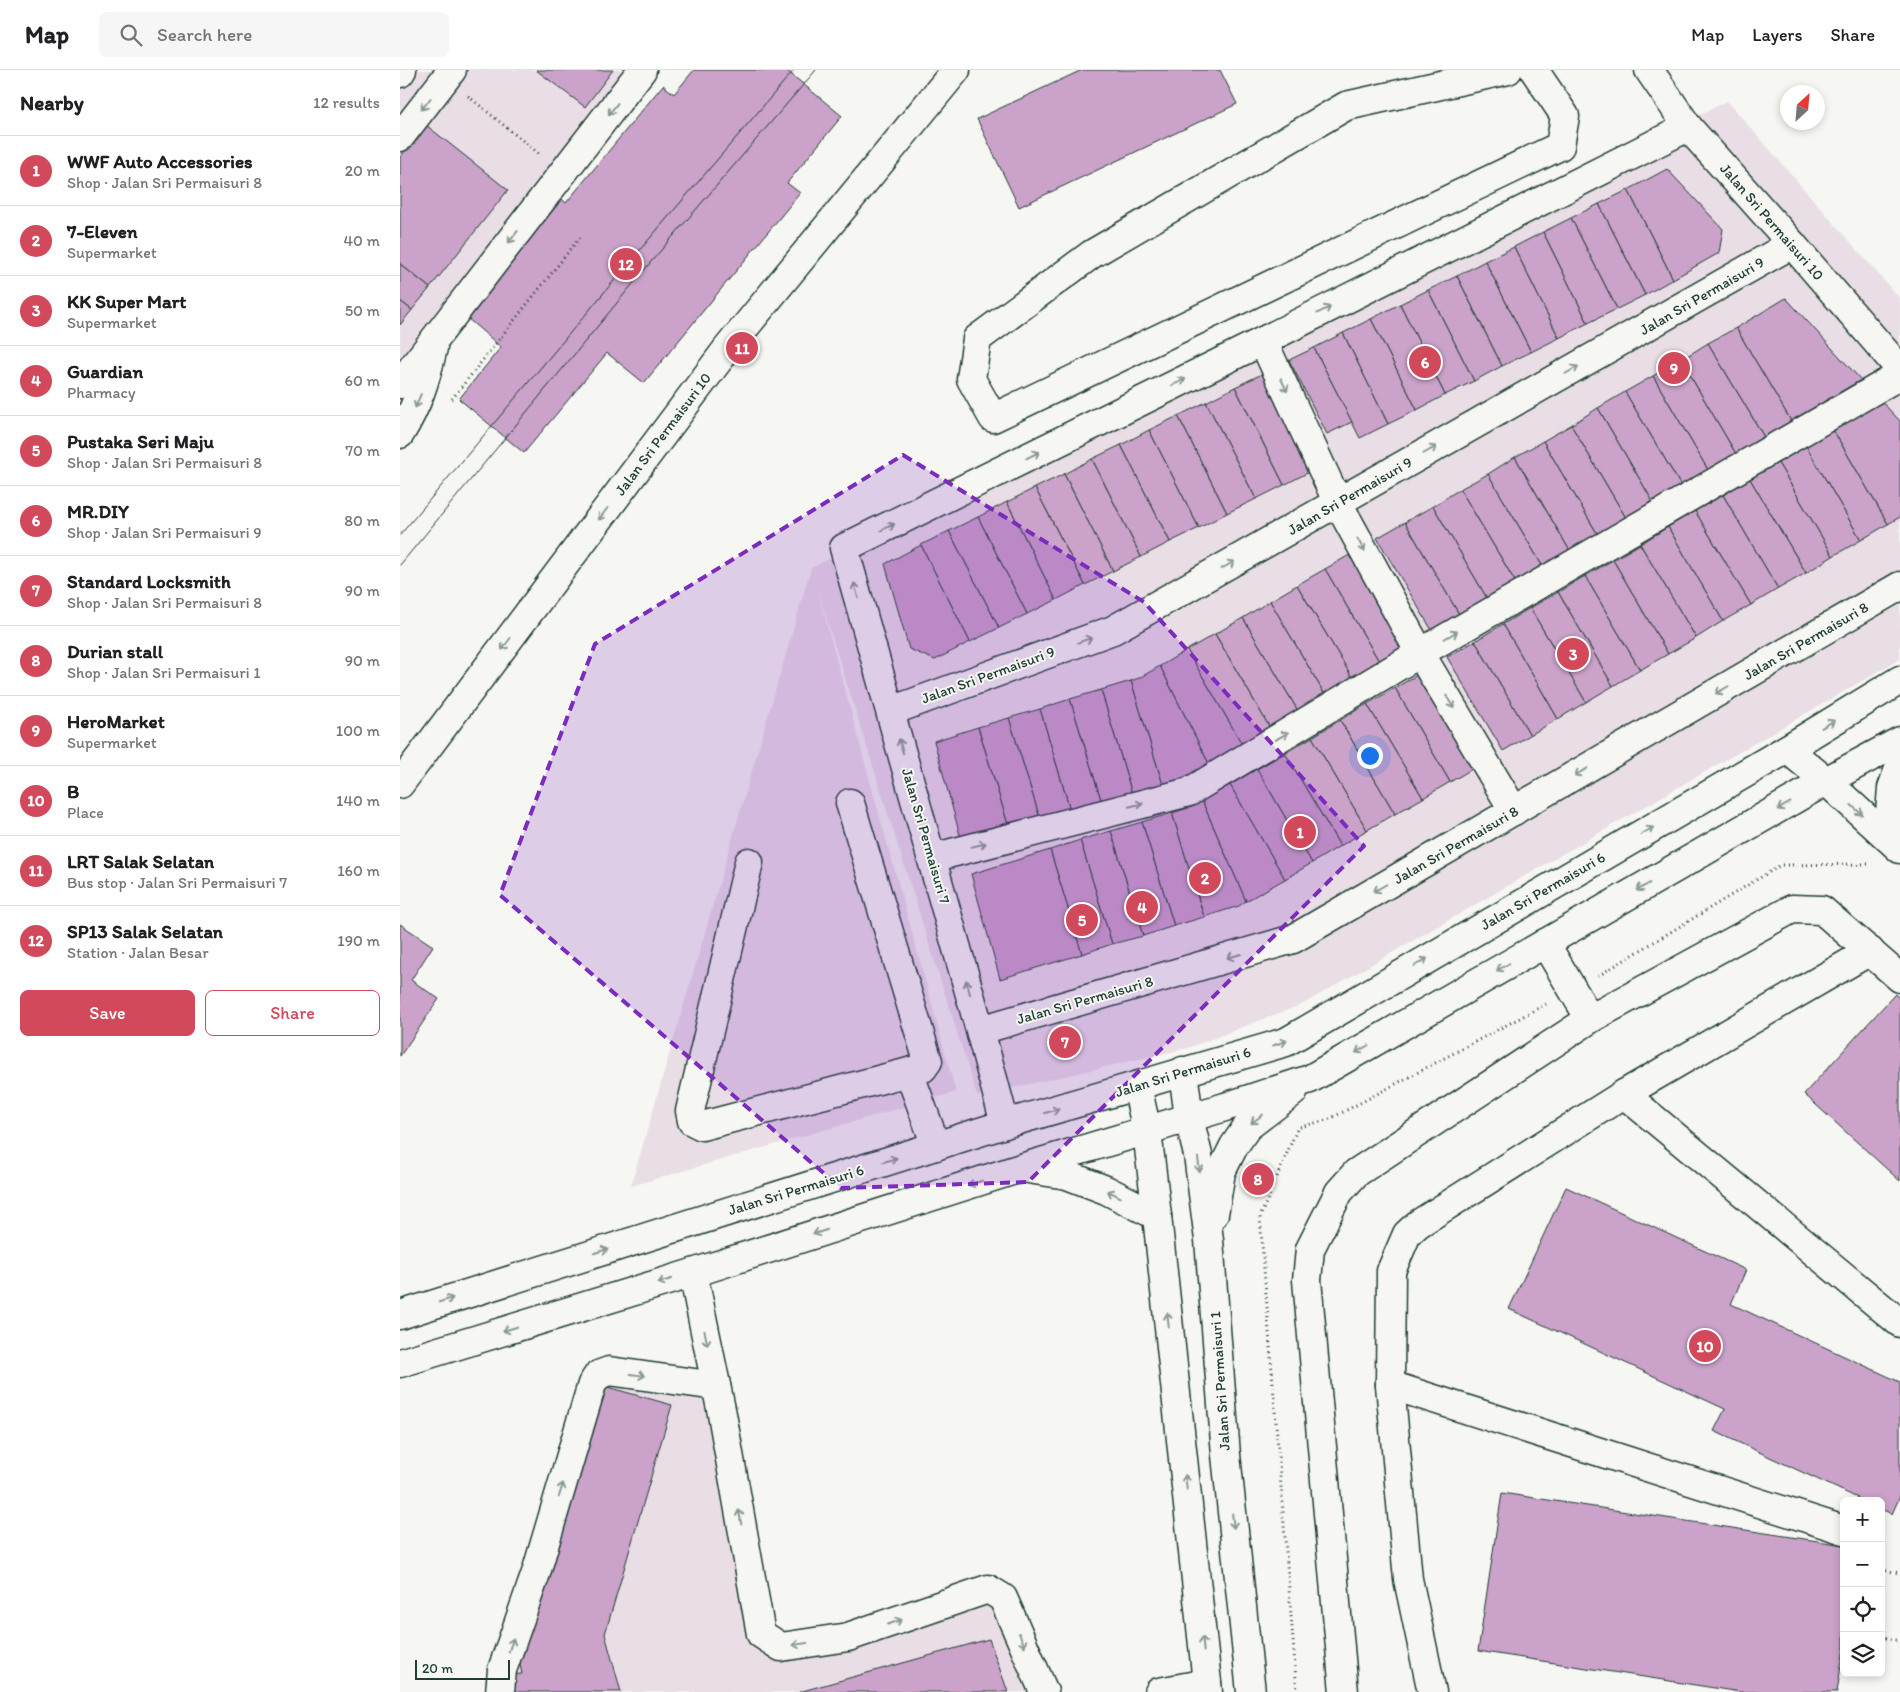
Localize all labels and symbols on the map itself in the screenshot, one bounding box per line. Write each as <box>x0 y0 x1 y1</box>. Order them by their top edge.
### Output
north arrow <box>1780 85 1825 130</box>
one-way arrow <box>421 97 432 110</box>
one-way arrow <box>607 102 618 115</box>
street label: Jalan Sri Permaisuri 10 <box>1716 160 1828 284</box>
one-way arrow <box>508 230 519 243</box>
pin: 12 <box>610 245 642 283</box>
street label: Jalan Sri Permaisuri 9 <box>1637 253 1768 339</box>
one-way arrow <box>1317 305 1332 315</box>
pin: 11 <box>726 329 758 367</box>
pin: 6 <box>1409 343 1441 381</box>
pin: 9 <box>1658 349 1690 387</box>
one-way arrow <box>1564 364 1578 374</box>
street label: Jalan Sri Permaisuri 10 <box>611 369 715 499</box>
one-way arrow <box>1171 377 1186 387</box>
one-way arrow <box>1279 377 1289 392</box>
one-way arrow <box>413 393 422 408</box>
one-way arrow <box>1423 445 1438 455</box>
one-way arrow <box>1026 450 1041 460</box>
street label: Jalan Sri Permaisuri 9 <box>1285 453 1416 539</box>
one-way arrow <box>598 507 608 521</box>
one-way arrow <box>880 522 895 531</box>
one-way arrow <box>1356 538 1366 553</box>
one-way arrow <box>1221 559 1235 569</box>
one-way arrow <box>851 582 860 598</box>
street label: Jalan Sri Permaisuri 8 <box>1740 598 1872 684</box>
one-way arrow <box>1444 630 1459 640</box>
one-way arrow <box>1076 635 1092 644</box>
pin: 3 <box>1557 635 1589 673</box>
one-way arrow <box>500 637 511 650</box>
street label: Jalan Sri Permaisuri 9 <box>919 642 1057 708</box>
one-way arrow <box>1715 685 1729 695</box>
one-way arrow <box>1445 695 1455 709</box>
one-way arrow <box>1821 718 1835 728</box>
one-way arrow <box>1274 731 1288 741</box>
one-way arrow <box>895 738 905 754</box>
your location <box>1357 743 1383 769</box>
street label: Jalan Sri Permaisuri 7 <box>898 766 954 906</box>
one-way arrow <box>1575 767 1589 777</box>
one-way arrow <box>1128 800 1144 810</box>
one-way arrow <box>1777 801 1791 811</box>
street label: Jalan Sri Permaisuri 8 <box>1390 802 1522 888</box>
one-way arrow <box>1850 804 1863 816</box>
pin: 1 <box>1284 813 1316 851</box>
one-way arrow <box>1639 825 1653 835</box>
one-way arrow <box>970 840 986 850</box>
street label: Jalan Sri Permaisuri 6 <box>1478 848 1608 934</box>
pin: 2 <box>1189 859 1221 897</box>
one-way arrow <box>1636 882 1650 892</box>
one-way arrow <box>1374 884 1388 894</box>
pin: 4 <box>1126 888 1158 926</box>
pin: 5 <box>1066 901 1098 939</box>
one-way arrow <box>1226 952 1242 962</box>
one-way arrow <box>1414 957 1428 967</box>
one-way arrow <box>1497 963 1511 973</box>
street label: Jalan Sri Permaisuri 8 <box>1015 972 1155 1028</box>
one-way arrow <box>963 979 972 995</box>
pin: 7 <box>1049 1023 1081 1061</box>
one-way arrow <box>1272 1037 1288 1047</box>
street label: Jalan Sri Permaisuri 6 <box>1113 1043 1253 1101</box>
one-way arrow <box>1356 1044 1370 1054</box>
one-way arrow <box>1043 1105 1059 1115</box>
one-way arrow <box>1250 1114 1264 1124</box>
one-way arrow <box>882 1155 898 1165</box>
one-way arrow <box>1194 1157 1204 1173</box>
pin: 8 <box>1242 1160 1274 1198</box>
street label: Jalan Sri Permaisuri 6 <box>726 1161 866 1219</box>
one-way arrow <box>967 1179 983 1188</box>
one-way arrow <box>1107 1189 1122 1198</box>
one-way arrow <box>812 1228 828 1238</box>
one-way arrow <box>593 1246 609 1256</box>
one-way arrow <box>657 1277 673 1287</box>
one-way arrow <box>438 1295 454 1305</box>
street label: Jalan Sri Permaisuri 1 <box>1206 1311 1234 1451</box>
one-way arrow <box>1164 1313 1173 1329</box>
one-way arrow <box>502 1325 518 1334</box>
pin: 10 <box>1689 1327 1721 1365</box>
one-way arrow <box>702 1329 711 1345</box>
one-way arrow <box>630 1371 646 1381</box>
one-way arrow <box>1181 1474 1191 1490</box>
one-way arrow <box>556 1483 566 1499</box>
one-way arrow <box>735 1509 744 1525</box>
one-way arrow <box>1228 1512 1238 1528</box>
one-way arrow <box>886 1616 902 1626</box>
one-way arrow <box>1017 1632 1027 1647</box>
one-way arrow <box>1198 1636 1208 1652</box>
one-way arrow <box>507 1638 516 1653</box>
one-way arrow <box>792 1639 808 1649</box>
scale bar <box>415 1657 510 1680</box>

